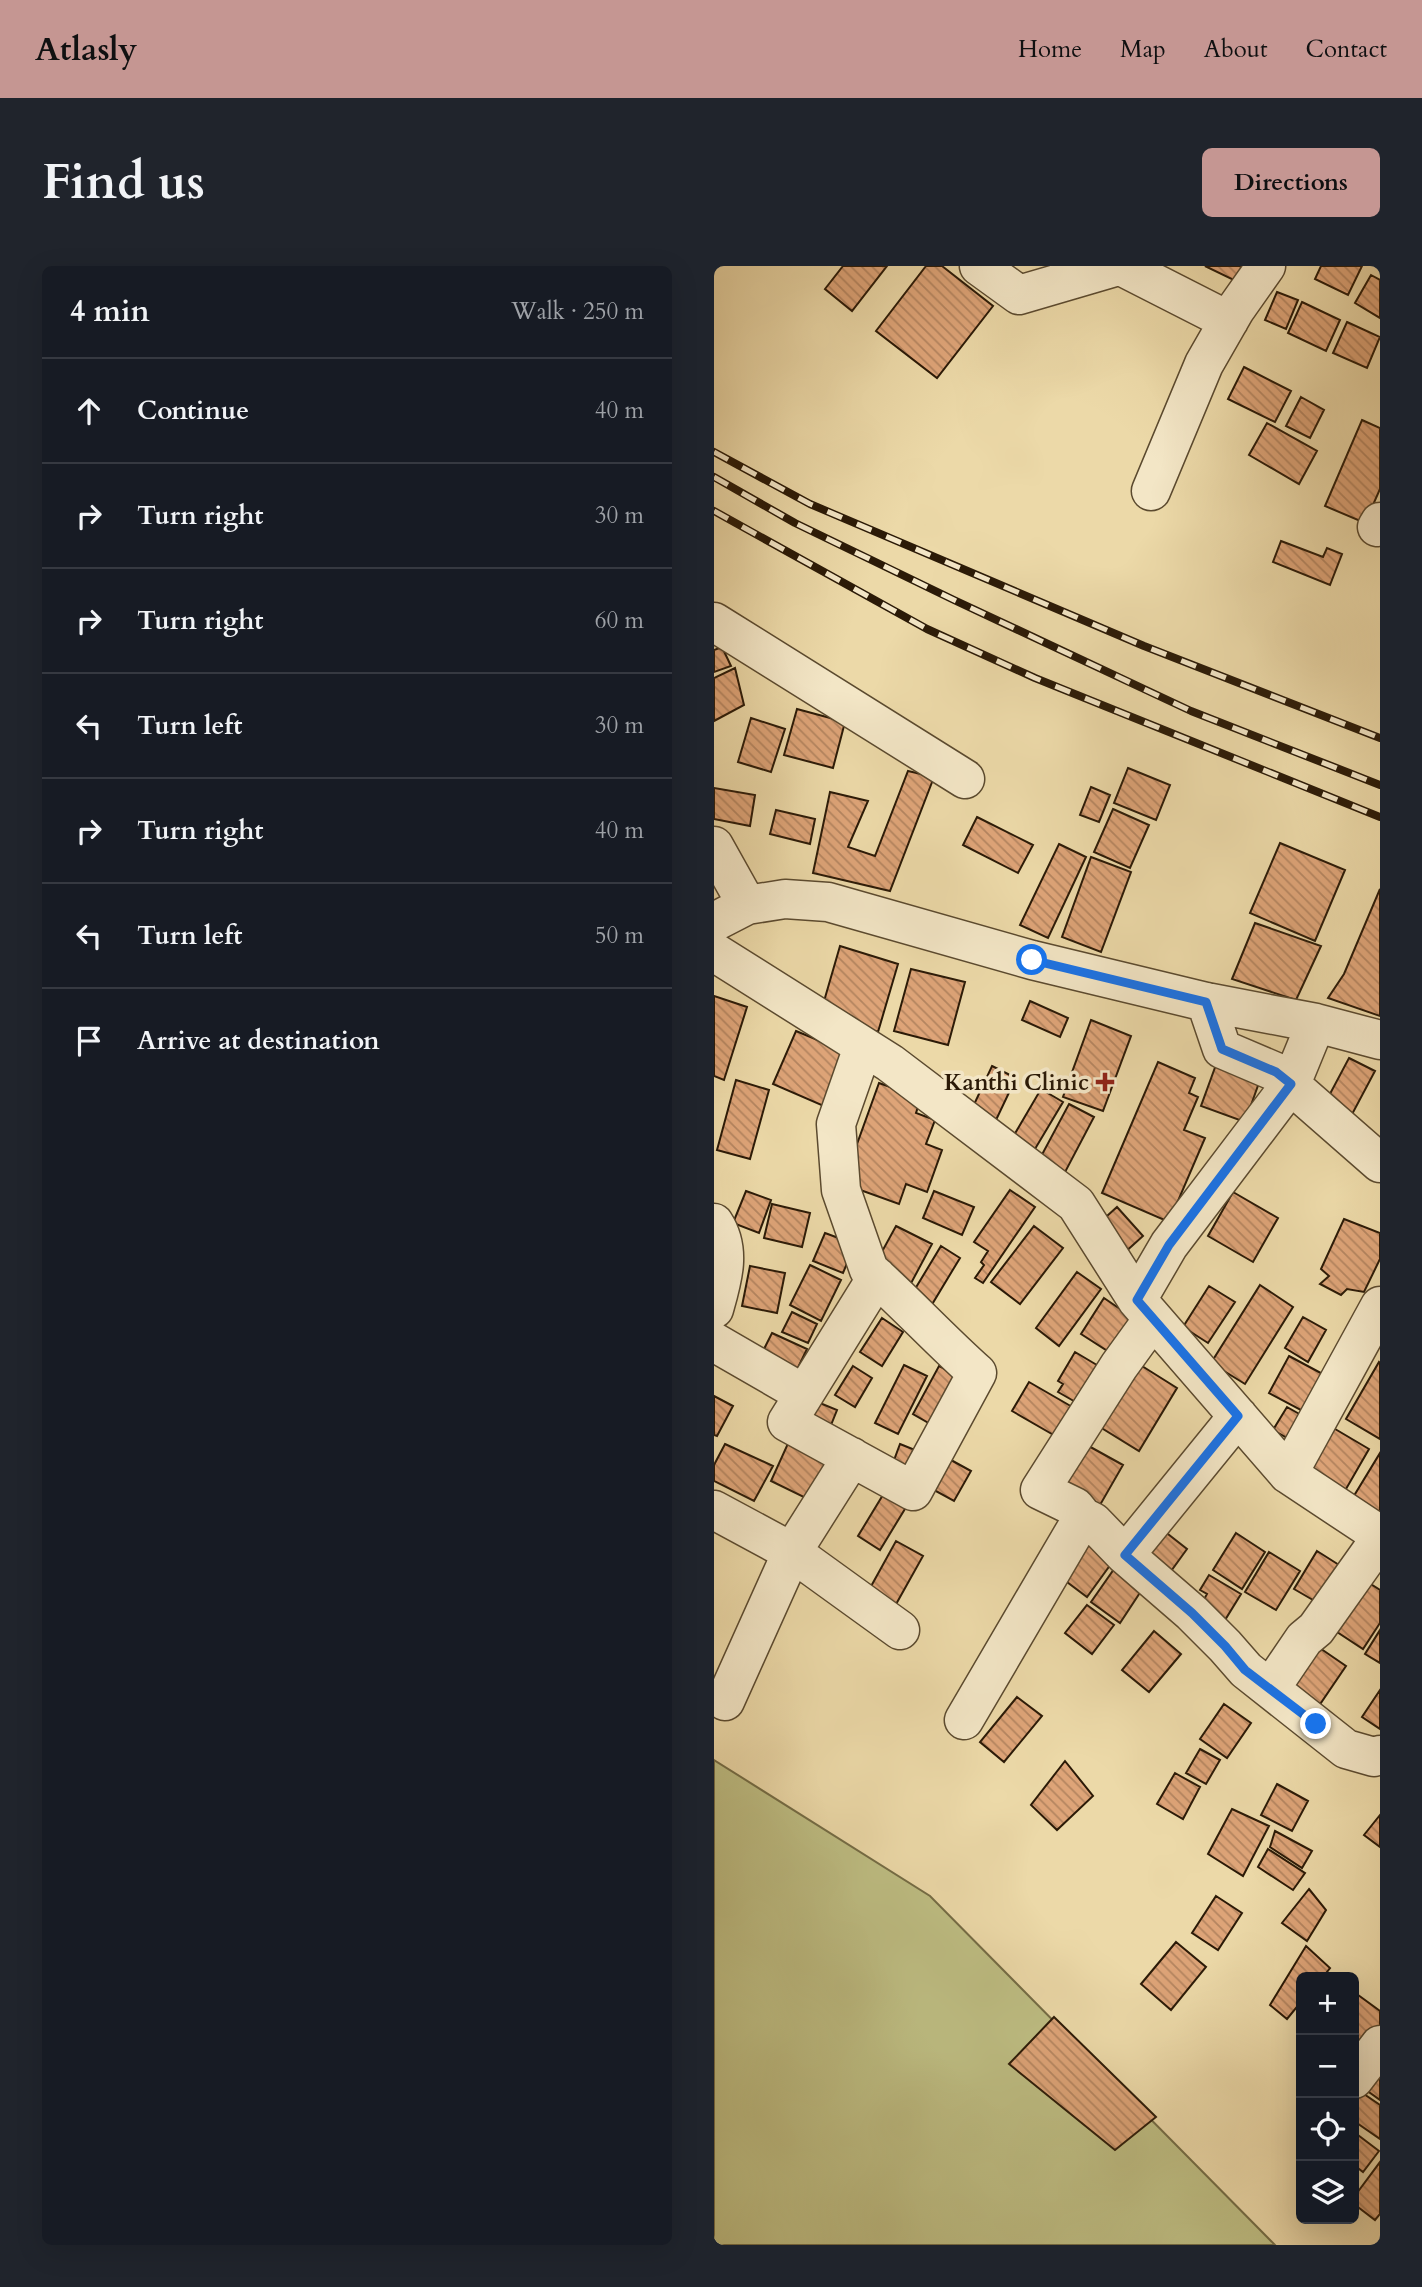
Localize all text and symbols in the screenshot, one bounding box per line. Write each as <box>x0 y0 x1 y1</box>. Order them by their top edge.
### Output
text: Atlasly <box>35 27 137 72</box>
text: Home <box>1018 33 1082 66</box>
text: Map <box>1120 33 1166 66</box>
text: About <box>1204 33 1268 66</box>
text: Contact <box>1306 33 1387 66</box>
button: Directions <box>1202 148 1380 217</box>
text: Find us <box>42 149 205 216</box>
text: 4 min <box>70 291 150 332</box>
text: Walk · 250 m <box>511 296 644 327</box>
icon: ahead <box>70 392 108 430</box>
text: Continue <box>137 393 249 428</box>
text: 40 m <box>595 395 644 426</box>
icon: right <box>70 497 108 535</box>
text: Turn right <box>137 498 264 533</box>
text: 30 m <box>595 500 644 531</box>
icon: right <box>70 602 108 640</box>
text: Turn right <box>137 603 264 638</box>
text: 60 m <box>595 605 644 636</box>
icon: left <box>70 707 108 745</box>
text: Turn left <box>137 708 242 743</box>
text: 30 m <box>595 710 644 741</box>
icon: right <box>70 812 108 850</box>
text: Turn right <box>137 813 264 848</box>
text: 40 m <box>595 815 644 846</box>
icon: left <box>70 917 108 955</box>
text: Turn left <box>137 918 242 953</box>
text: 50 m <box>595 920 644 951</box>
route start <box>1016 944 1047 975</box>
icon: arrive <box>70 1022 108 1060</box>
text: Arrive at destination <box>137 1023 380 1058</box>
place label: Kanthi Clinic <box>944 1067 1089 1098</box>
marker: Kanthi Clinic <box>1095 1072 1115 1092</box>
route end <box>1300 1708 1331 1739</box>
map controls <box>1296 1972 1359 2224</box>
button: + <box>1296 1972 1359 2035</box>
button: − <box>1296 2035 1359 2098</box>
button: locate <box>1296 2098 1359 2161</box>
button: layers <box>1296 2161 1359 2224</box>

